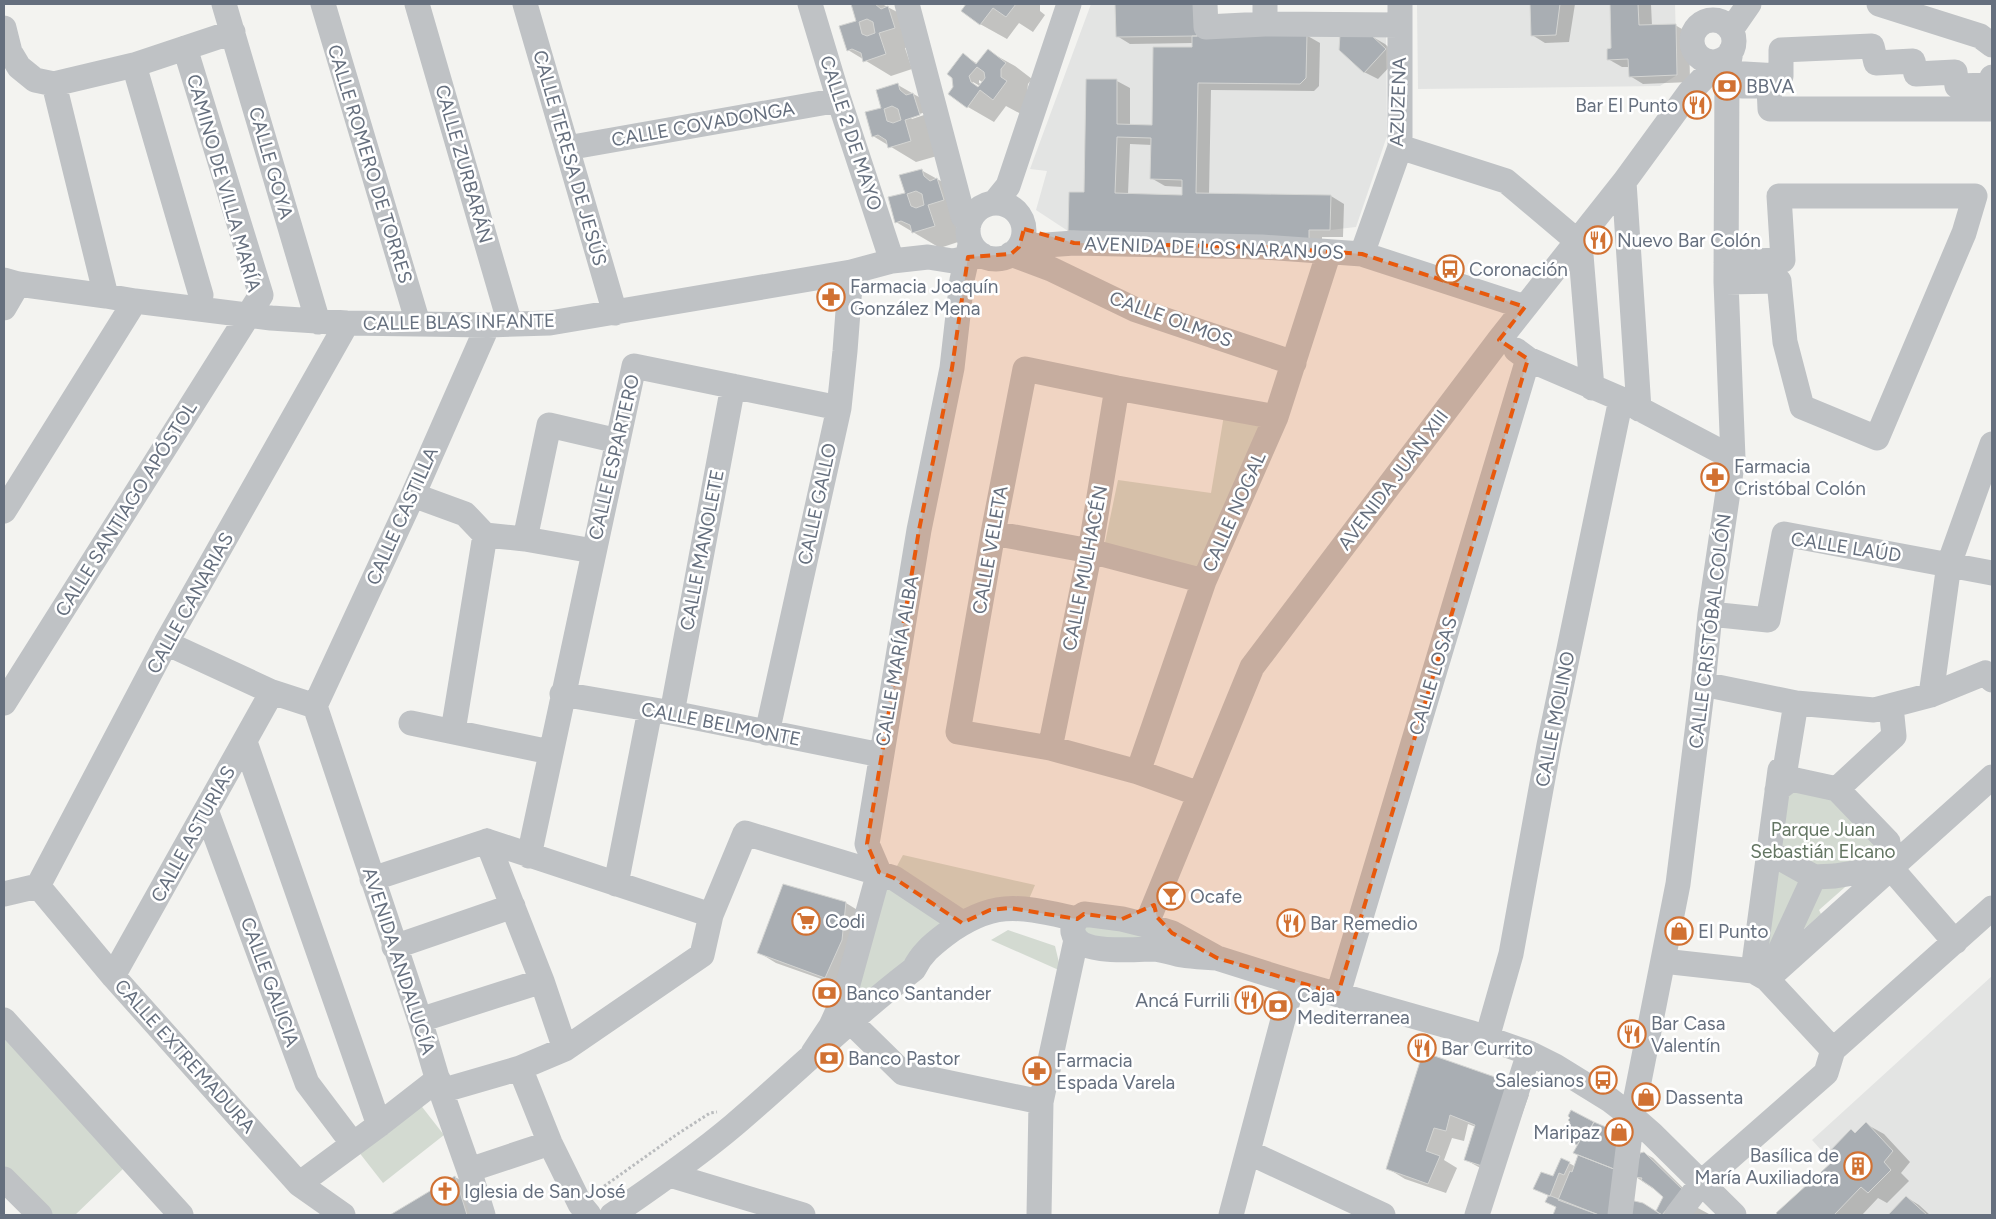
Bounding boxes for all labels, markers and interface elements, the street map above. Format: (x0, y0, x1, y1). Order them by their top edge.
street label: CALLE ROMERO DE TORRES (323, 42, 417, 286)
street label: CALLE TERESA DE JESÚS (528, 48, 612, 268)
street label: CALLE 2 DE MAYO (815, 53, 887, 213)
street label: AZUZENA (1385, 57, 1411, 147)
street label: CAMINO DE VILLA MARÍA (182, 71, 266, 295)
bank icon: BBVA (1712, 71, 1742, 101)
place label: BBVA (1746, 75, 1795, 98)
street label: CALLE ZURBARÁN (430, 82, 498, 246)
restaurant icon: Bar El Punto (1682, 90, 1712, 120)
place label: Bar El Punto (1575, 94, 1678, 117)
street label: CALLE COVADONGA (610, 97, 796, 151)
street label: CALLE GOYA (244, 104, 298, 222)
restaurant icon: Nuevo Bar Colón (1583, 225, 1613, 255)
place label: Nuevo Bar Colón (1617, 229, 1761, 252)
street label: AVENIDA DE LOS NARANJOS (1084, 232, 1344, 264)
bus stop icon: Coronación (1435, 254, 1465, 284)
place label: Coronación (1469, 258, 1568, 281)
place label: Farmacia Joaquín González Mena (850, 275, 998, 320)
pharmacy icon: Farmacia Joaquín González Mena (816, 282, 846, 312)
street label: CALLE OLMOS (1106, 286, 1236, 352)
street label: CALLE BLAS INFANTE (363, 309, 555, 335)
street label: CALLE ESPARTERO (584, 372, 644, 542)
street label: CALLE SANTIAGO APÓSTOL (50, 397, 202, 621)
street label: AVENIDA JUAN XIII (1333, 405, 1453, 555)
street label: CALLE GALLO (793, 441, 841, 567)
street label: CALLE CASTILLA (361, 443, 443, 589)
street label: CALLE NOGAL (1197, 448, 1271, 576)
place label: Farmacia Cristóbal Colón (1734, 455, 1866, 500)
pharmacy icon: Farmacia Cristóbal Colón (1700, 462, 1730, 492)
street label: CALLE MANOLETE (675, 468, 729, 632)
street label: CALLE MULHACÉN (1058, 483, 1112, 653)
street label: CALLE VELETA (967, 484, 1013, 616)
street label: CALLE CRISTÓBAL COLÓN (1684, 512, 1736, 750)
street label: CALLE LAÚD (1789, 527, 1903, 567)
street label: CALLE CANARIAS (142, 528, 238, 678)
street label: CALLE MARÍA ALBA (871, 574, 923, 748)
street label: CALLE LOSAS (1404, 614, 1462, 738)
street label: CALLE MOLINO (1531, 649, 1579, 789)
street label: CALLE BELMONTE (639, 697, 803, 751)
street label: CALLE ASTURIAS (146, 762, 240, 906)
park label: Parque Juan Sebastián Elcano (1750, 818, 1896, 863)
street label: AVENIDA ANDALUCÍA (358, 864, 440, 1058)
bar icon: Ocafe (1156, 881, 1186, 911)
place label: Ocafe (1190, 885, 1242, 908)
supermarket icon: Codi (791, 906, 821, 936)
restaurant icon: Bar Remedio (1276, 908, 1306, 938)
place label: Codi (825, 910, 865, 933)
place label: Bar Remedio (1310, 912, 1418, 935)
street label: CALLE GALICIA (236, 914, 304, 1050)
shop icon: El Punto (1664, 916, 1694, 946)
place label: El Punto (1698, 920, 1768, 943)
street label: CALLE EXTREMADURA (110, 974, 260, 1138)
bank icon: Banco Santander (812, 978, 842, 1008)
place label: Banco Santander (846, 982, 992, 1005)
place label: Caja Mediterranea (1297, 984, 1410, 1029)
restaurant icon: Ancá Furrili (1234, 985, 1264, 1015)
place label: Ancá Furrili (1135, 989, 1230, 1012)
bank icon: Caja Mediterranea (1263, 991, 1293, 1021)
place label: Bar Casa Valentín (1651, 1012, 1725, 1057)
restaurant icon: Bar Casa Valentín (1617, 1019, 1647, 1049)
restaurant icon: Bar Currito (1407, 1033, 1437, 1063)
place label: Bar Currito (1441, 1037, 1533, 1060)
bank icon: Banco Pastor (814, 1043, 844, 1073)
place label: Banco Pastor (848, 1047, 960, 1070)
place label: Farmacia Espada Varela (1056, 1049, 1175, 1094)
pharmacy icon: Farmacia Espada Varela (1022, 1056, 1052, 1086)
bus stop icon: Salesianos (1588, 1065, 1618, 1095)
place label: Salesianos (1495, 1069, 1584, 1092)
shop icon: Dassenta (1631, 1082, 1661, 1112)
place label: Dassenta (1665, 1086, 1743, 1109)
shop icon: Maripaz (1604, 1117, 1634, 1147)
place label: Maripaz (1533, 1121, 1600, 1144)
place label: Basílica de María Auxiliadora (1695, 1144, 1839, 1189)
building icon: Basílica de María Auxiliadora (1843, 1151, 1873, 1181)
church icon: Iglesia de San José (430, 1176, 460, 1206)
place label: Iglesia de San José (464, 1180, 625, 1203)

